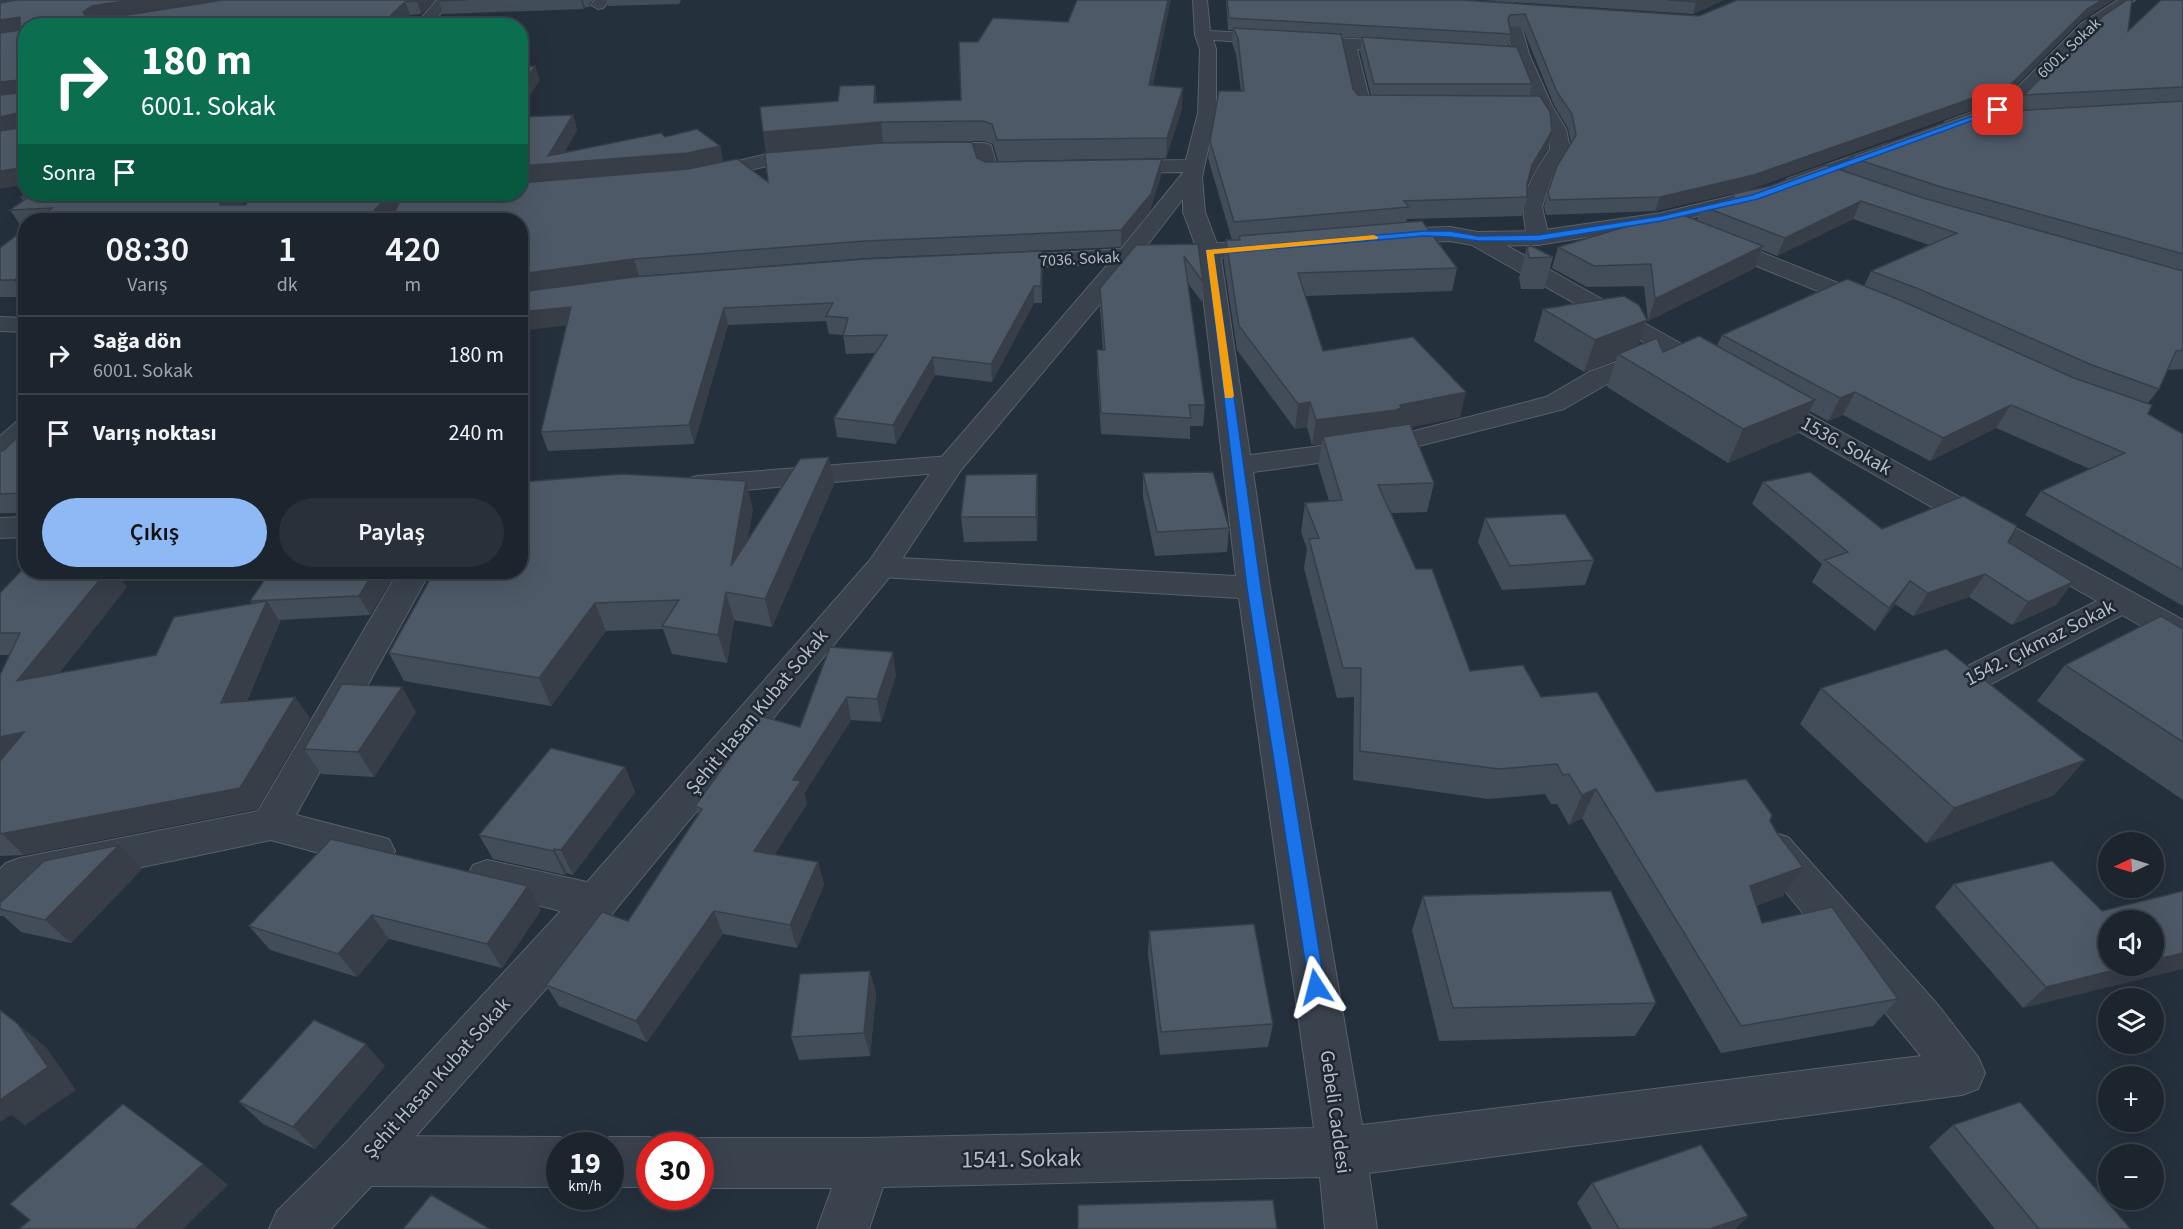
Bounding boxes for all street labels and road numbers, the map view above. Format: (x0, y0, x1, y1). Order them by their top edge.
street label: 6001. Sokak (2032, 13, 2106, 83)
street label: 7036. Sokak (1040, 246, 1121, 272)
street label: 1536. Sokak (1796, 410, 1897, 483)
street label: 1542. Çıkmaz Sokak (1960, 593, 2120, 693)
street label: Şehit Hasan Kubat Sokak (679, 623, 835, 801)
street label: Şehit Hasan Kubat Sokak (357, 991, 517, 1165)
street label: Gebeli Caddesi (1312, 1049, 1358, 1175)
street label: 1541. Sokak (961, 1140, 1081, 1178)

